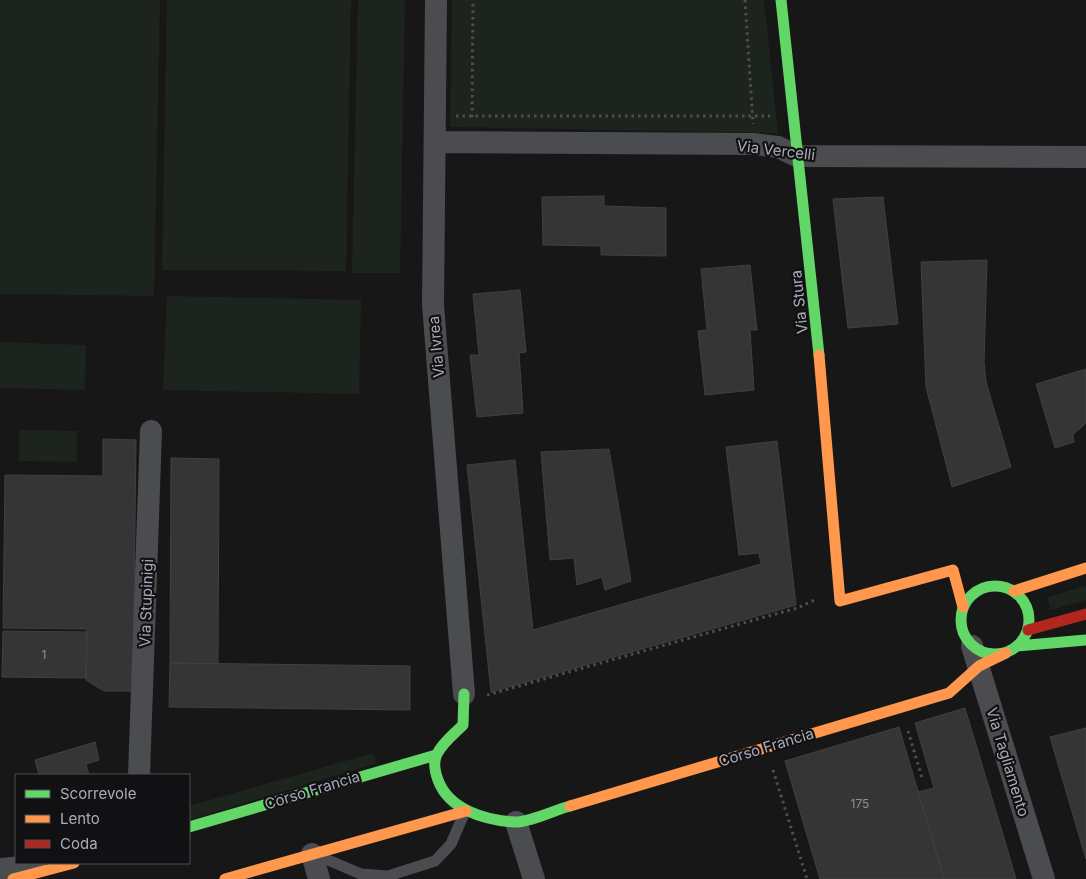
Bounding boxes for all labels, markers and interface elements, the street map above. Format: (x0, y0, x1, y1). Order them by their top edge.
street label: Via Vercelli (736, 136, 816, 164)
street label: Via Stura (786, 269, 812, 335)
street label: Via Ivrea (424, 315, 448, 379)
street label: Via Stupinigi (135, 559, 157, 647)
house number: 1 (42, 647, 46, 662)
street label: Via Tagliamento (982, 705, 1034, 819)
street label: Corso Francia (716, 723, 816, 771)
street label: Corso Francia (262, 766, 362, 814)
legend (15, 774, 190, 864)
text: Scorrevole (60, 784, 136, 803)
house number: 175 (851, 796, 869, 811)
text: Lento (60, 809, 100, 828)
text: Coda (60, 834, 98, 853)

